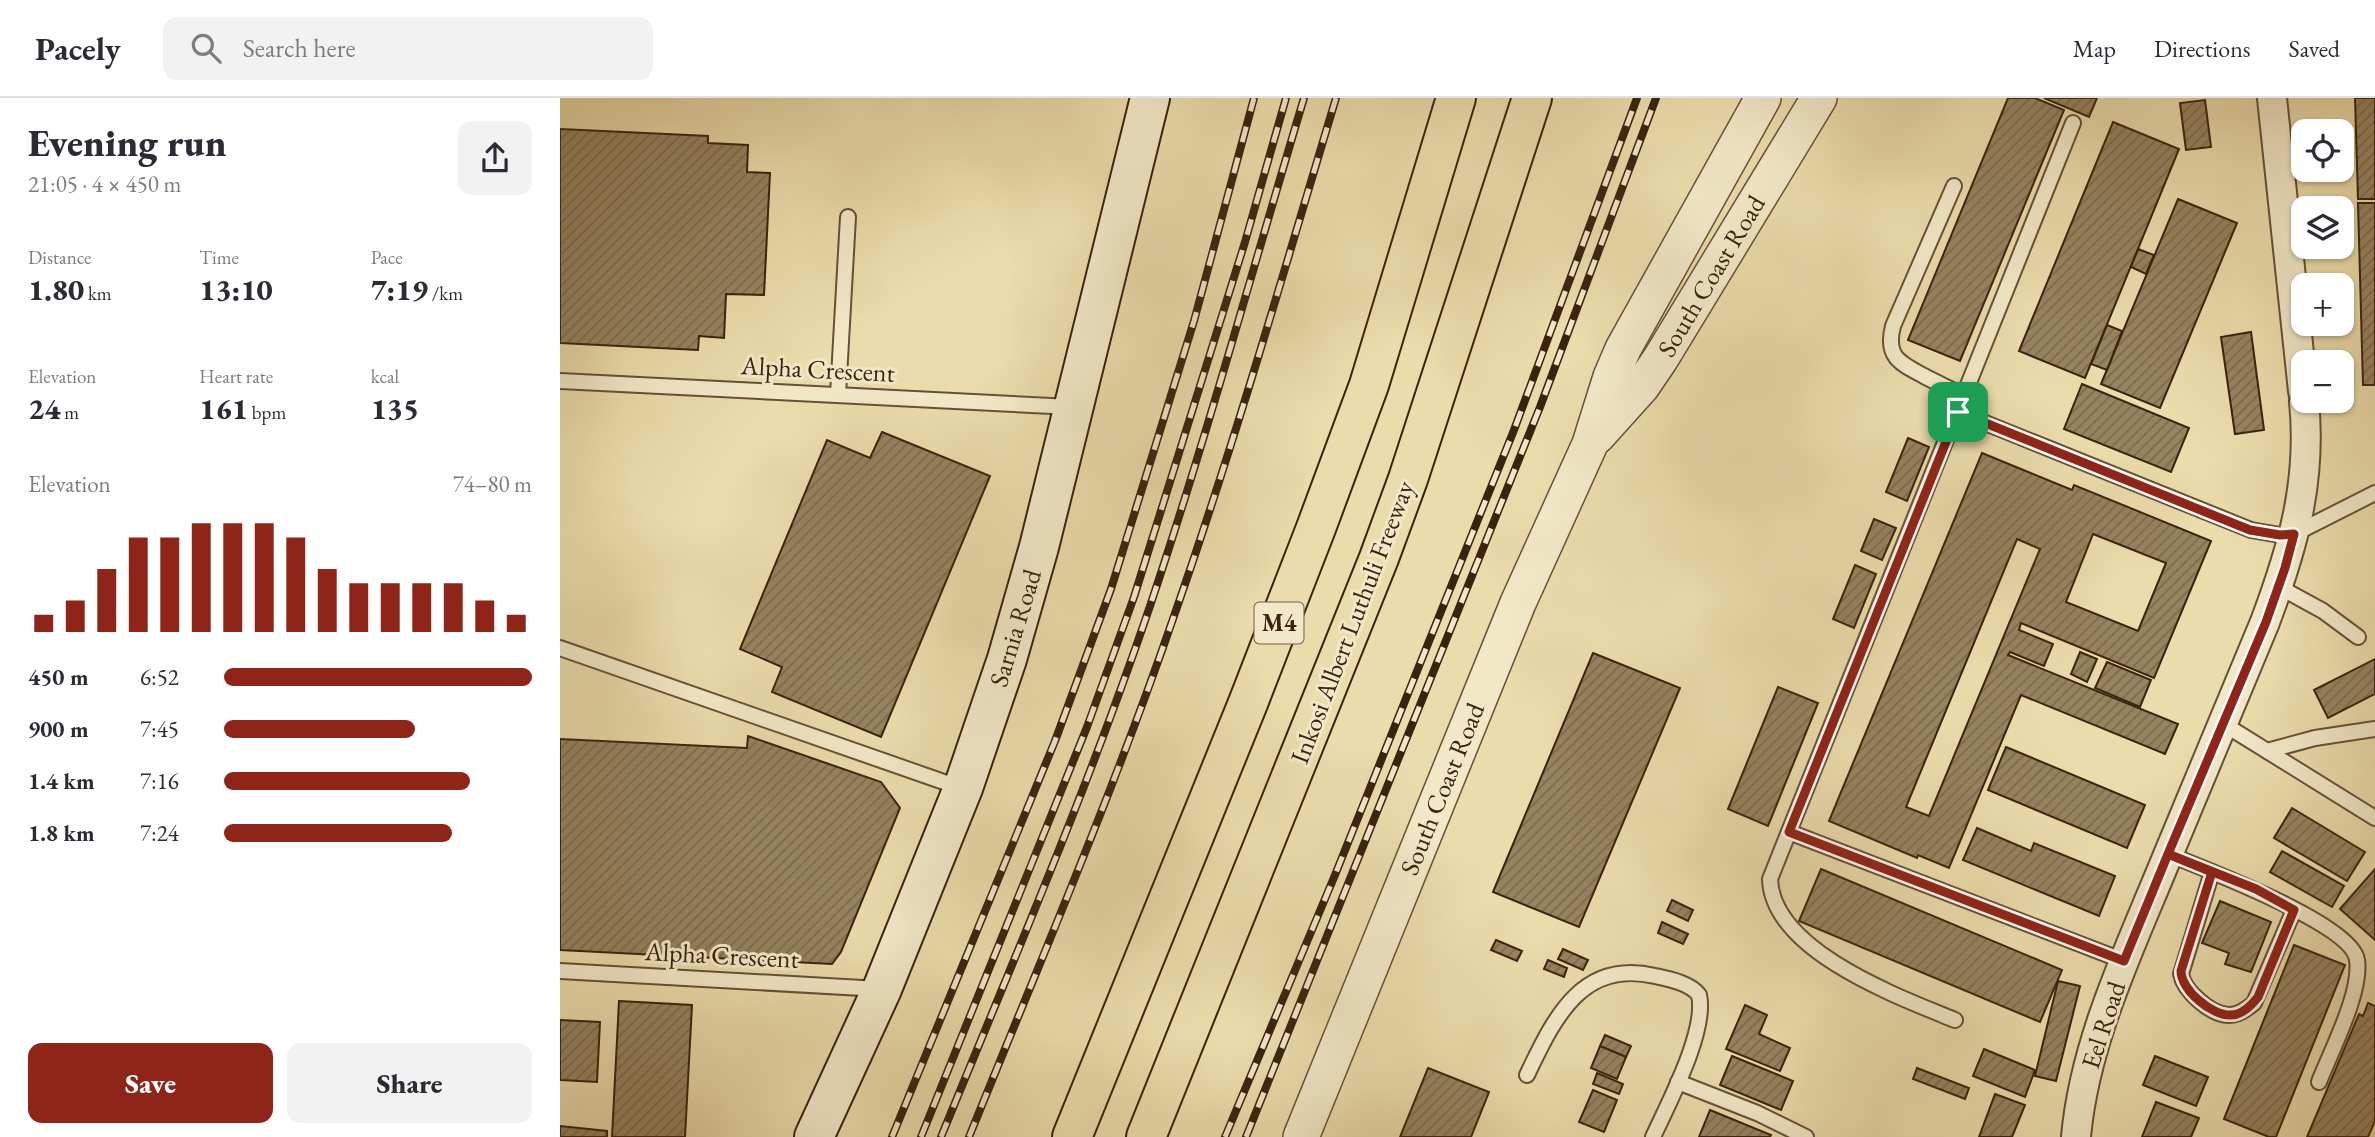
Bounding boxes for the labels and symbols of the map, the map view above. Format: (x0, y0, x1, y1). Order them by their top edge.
street label: South Coast Road (1649, 188, 1773, 363)
street label: Alpha Crescent (739, 348, 896, 390)
pin (1928, 382, 1988, 442)
street label: Inkosi Albert Luthuli Freeway (1282, 475, 1422, 768)
street label: Sarnia Road (981, 564, 1049, 691)
road number: M4 (1254, 602, 1304, 644)
street label: South Coast Road (1392, 697, 1492, 880)
street label: Alpha Crescent (643, 934, 800, 976)
street label: Eel Road (2073, 976, 2133, 1073)

